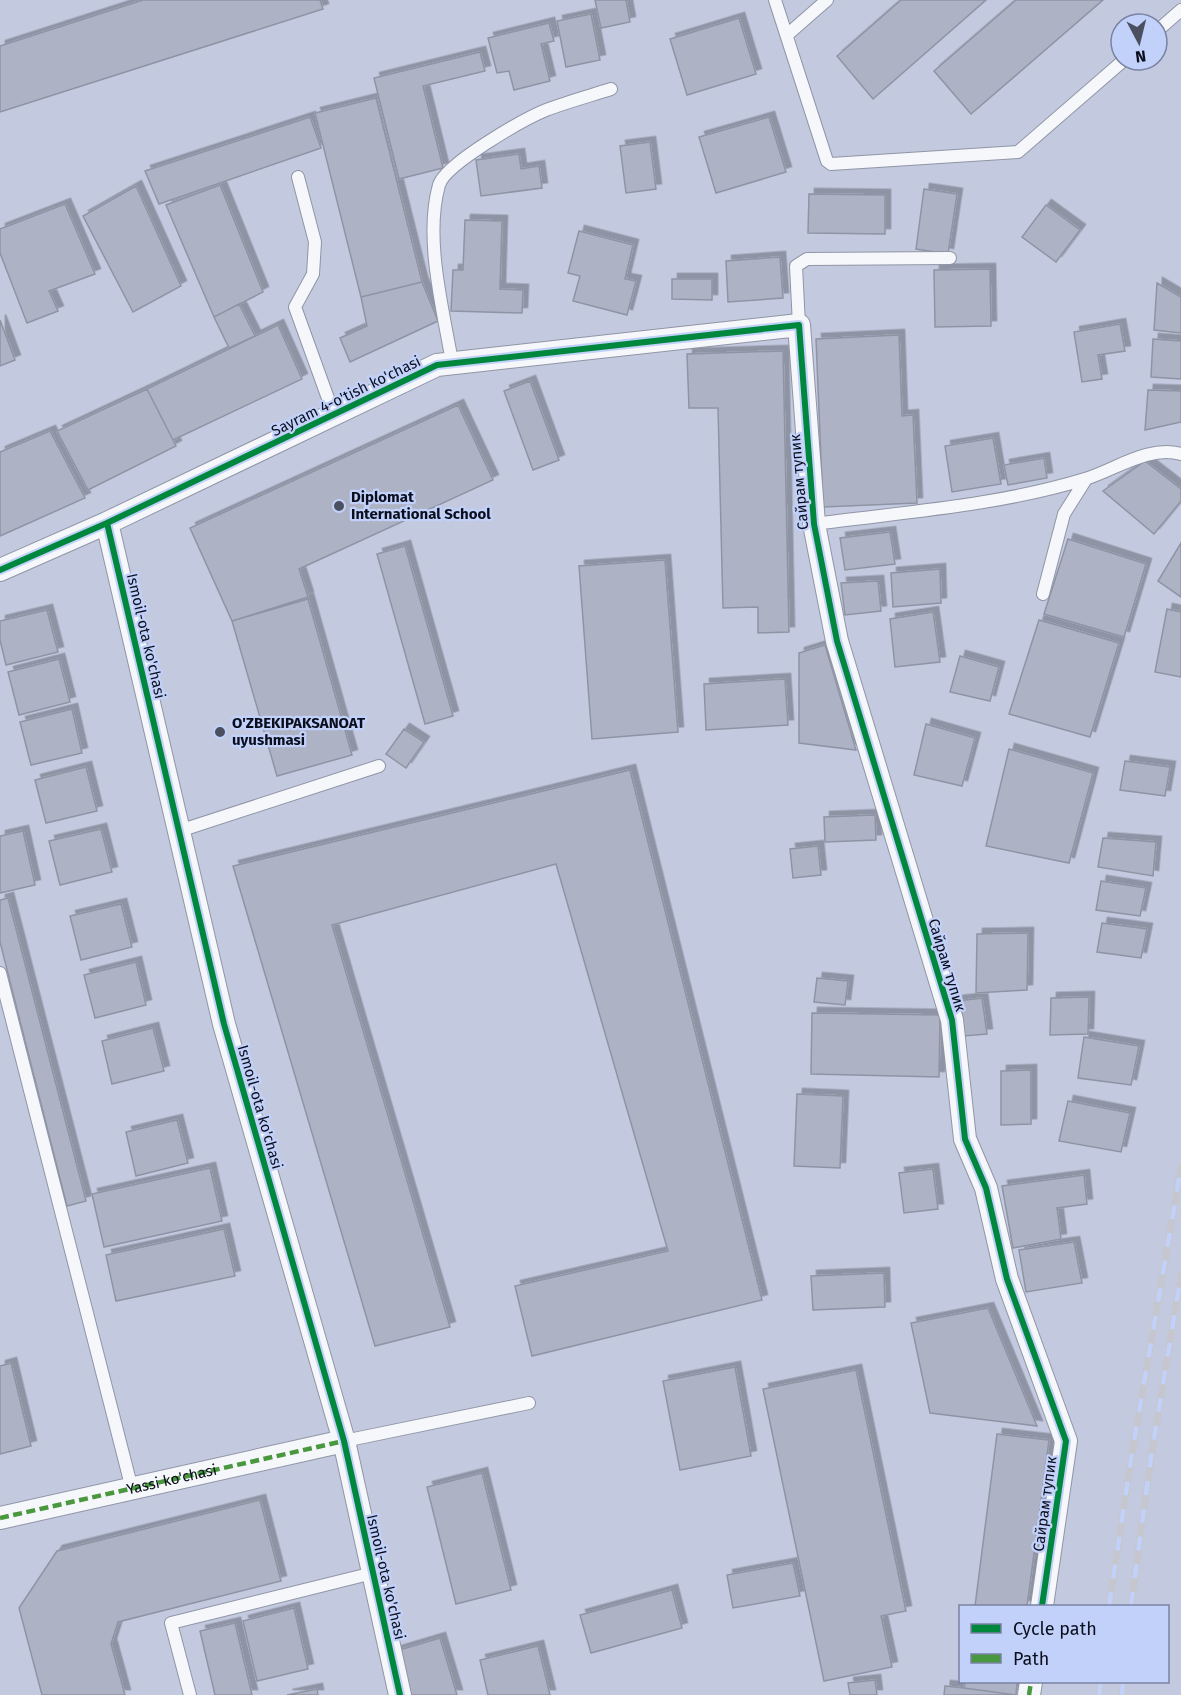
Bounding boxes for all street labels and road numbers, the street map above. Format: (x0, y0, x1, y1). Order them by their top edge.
street label: Sayram 4-o'tish ko'chasi (268, 352, 424, 440)
street label: Сайрам тупик (786, 433, 812, 531)
street label: Ismoil-ota ko'chasi (123, 571, 169, 701)
street label: Сайрам тупик (924, 916, 970, 1014)
street label: Ismoil-ota ko'chasi (234, 1043, 286, 1171)
street label: Сайрам тупик (1029, 1455, 1061, 1553)
street label: Yassi ko'chasi (125, 1461, 218, 1498)
street label: Ismoil-ota ko'chasi (363, 1512, 409, 1642)

